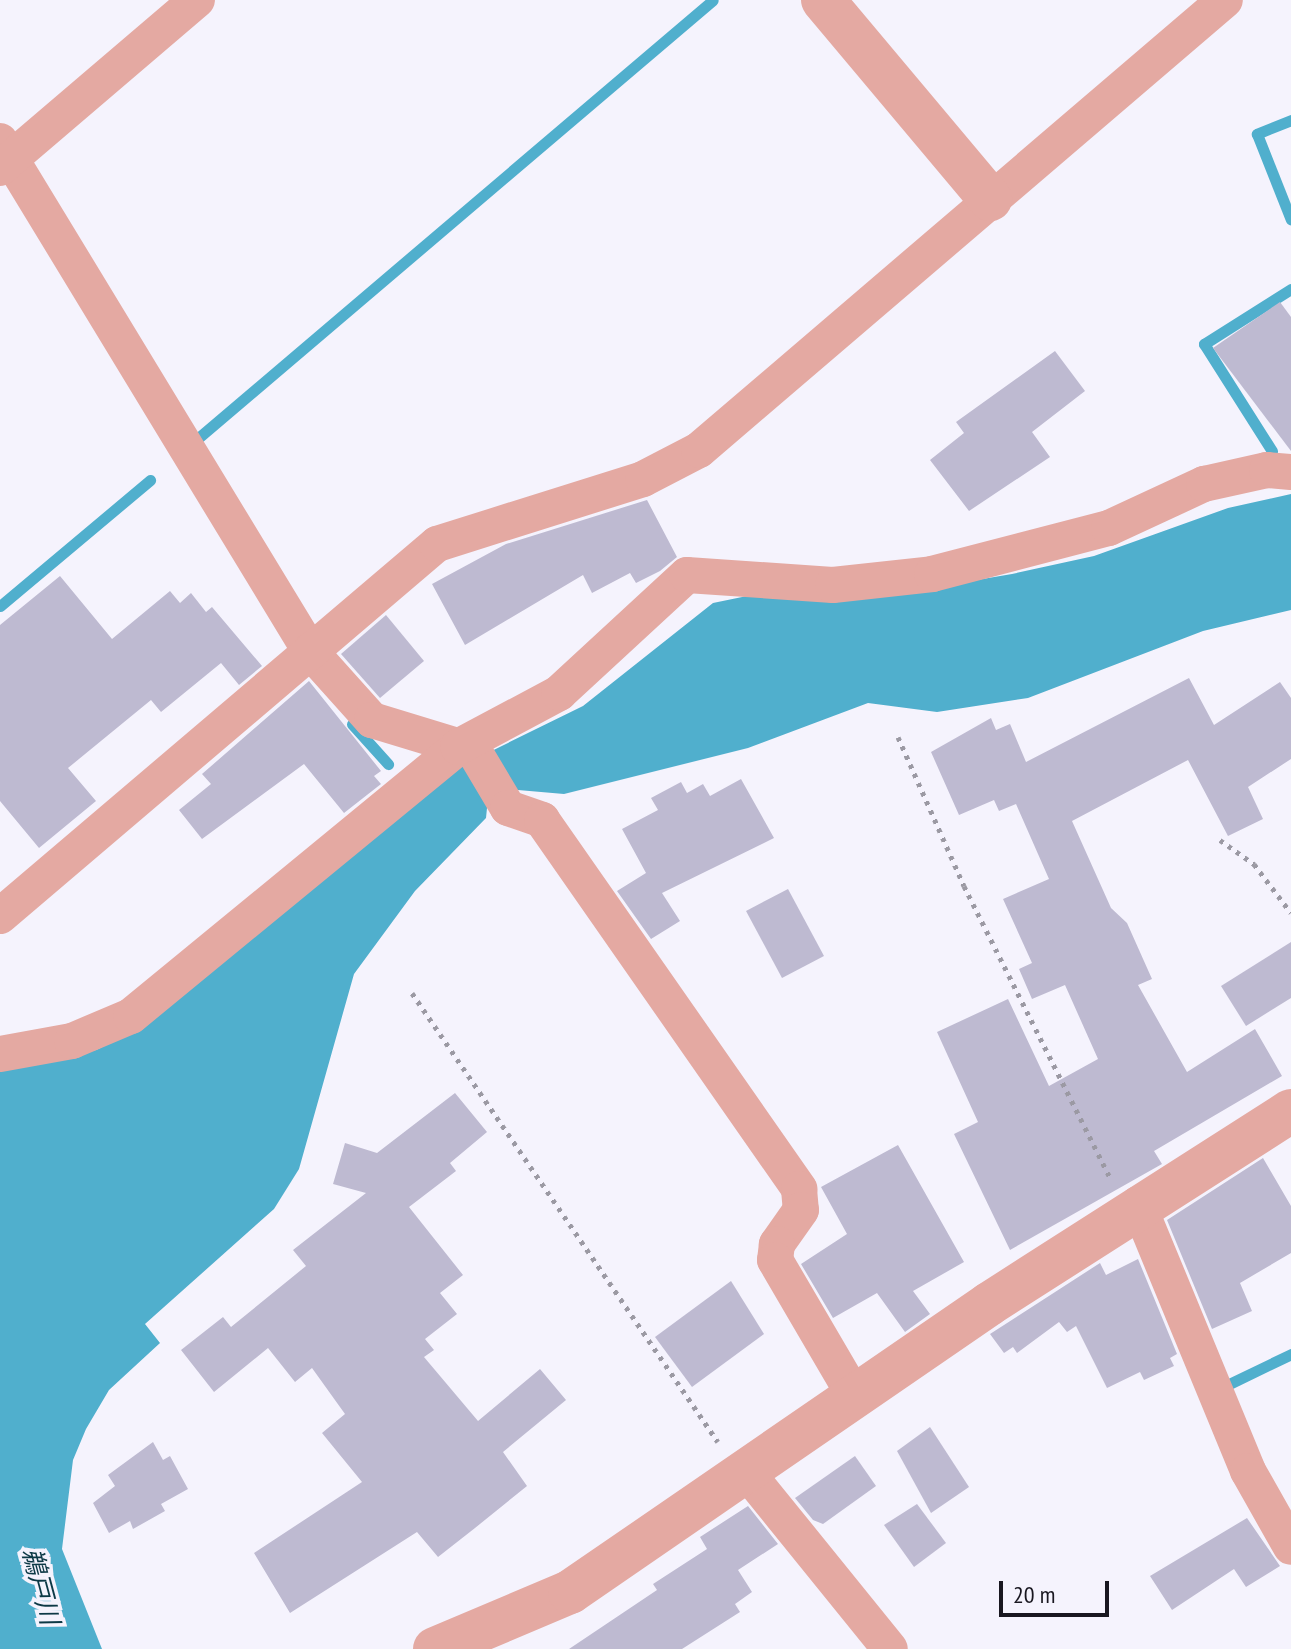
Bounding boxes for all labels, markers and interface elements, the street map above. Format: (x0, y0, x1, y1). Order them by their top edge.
water label: 鵜戸川 (16, 1544, 66, 1628)
scale bar (1003, 1565, 1113, 1615)
text: 20 m (1013, 1579, 1055, 1610)

